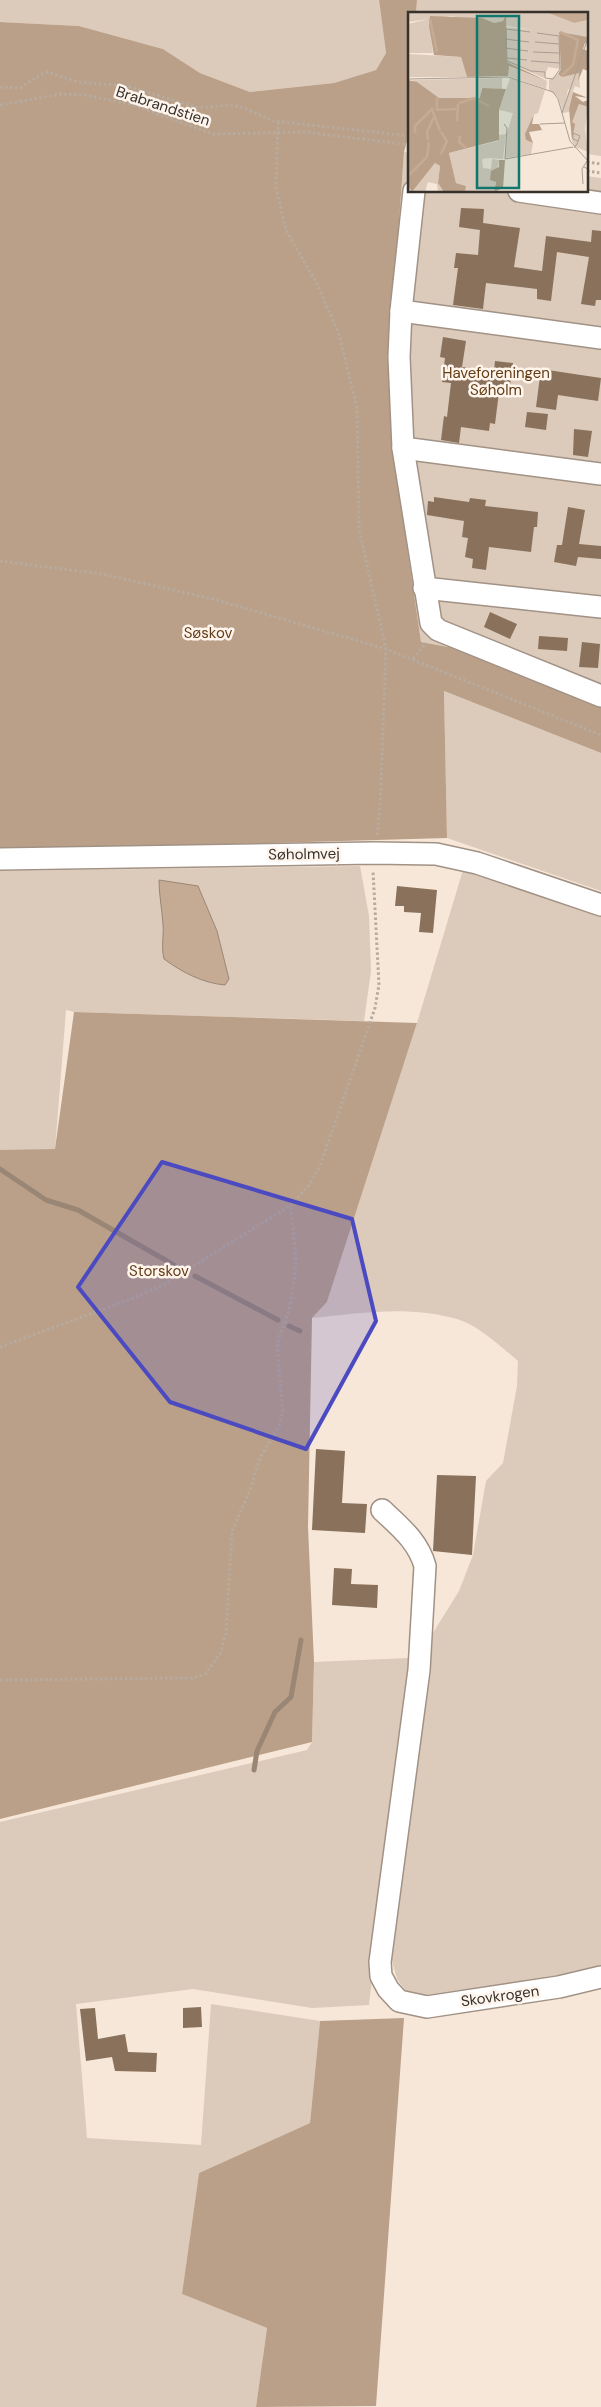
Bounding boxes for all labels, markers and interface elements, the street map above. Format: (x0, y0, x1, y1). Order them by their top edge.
inset map (408, 12, 588, 192)
street label: Brabrandstien (113, 81, 213, 131)
park label: Haveforeningen Søholm (442, 363, 550, 400)
park label: Søskov (184, 623, 232, 643)
street label: Søholmvej (268, 843, 340, 865)
park label: Storskov (129, 1261, 189, 1281)
street label: Skovkrogen (460, 1981, 540, 2011)

